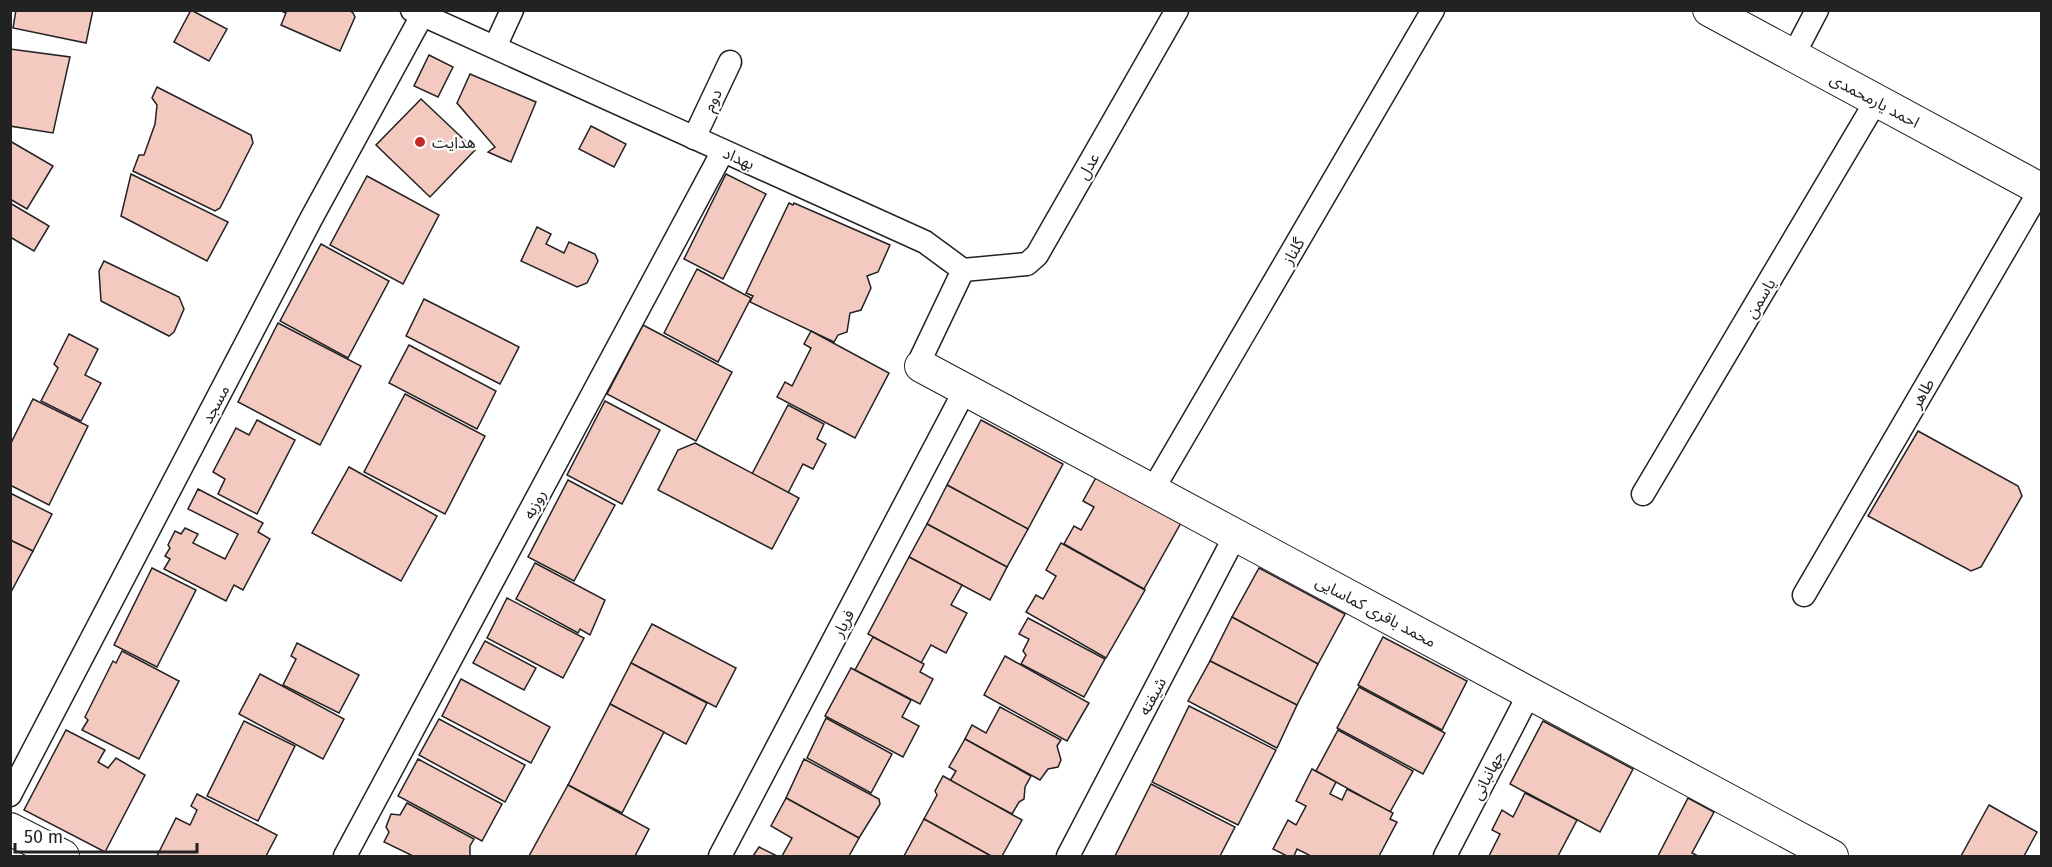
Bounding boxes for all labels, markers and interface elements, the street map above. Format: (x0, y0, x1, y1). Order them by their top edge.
street label: احمد یارمحمدی (1827, 69, 1923, 132)
street label: دوم (699, 86, 729, 116)
place label: هدایت (432, 133, 476, 152)
marker: هدایت (413, 135, 427, 149)
street label: بهداد (720, 143, 757, 174)
street label: عدل (1073, 150, 1104, 183)
street label: گلناز (1278, 234, 1309, 269)
street label: یاسمن (1741, 275, 1780, 322)
street label: طاهر (1906, 375, 1938, 412)
street label: مسجد (197, 382, 233, 427)
street label: روزبه (519, 486, 550, 522)
street label: محمد باقری کماسایی (1312, 572, 1439, 651)
street label: فریار (828, 606, 858, 641)
street label: شیفته (1135, 674, 1170, 718)
street label: جهانبانی (1467, 747, 1508, 803)
scale bar (15, 816, 196, 854)
text: 50 m (24, 826, 63, 848)

